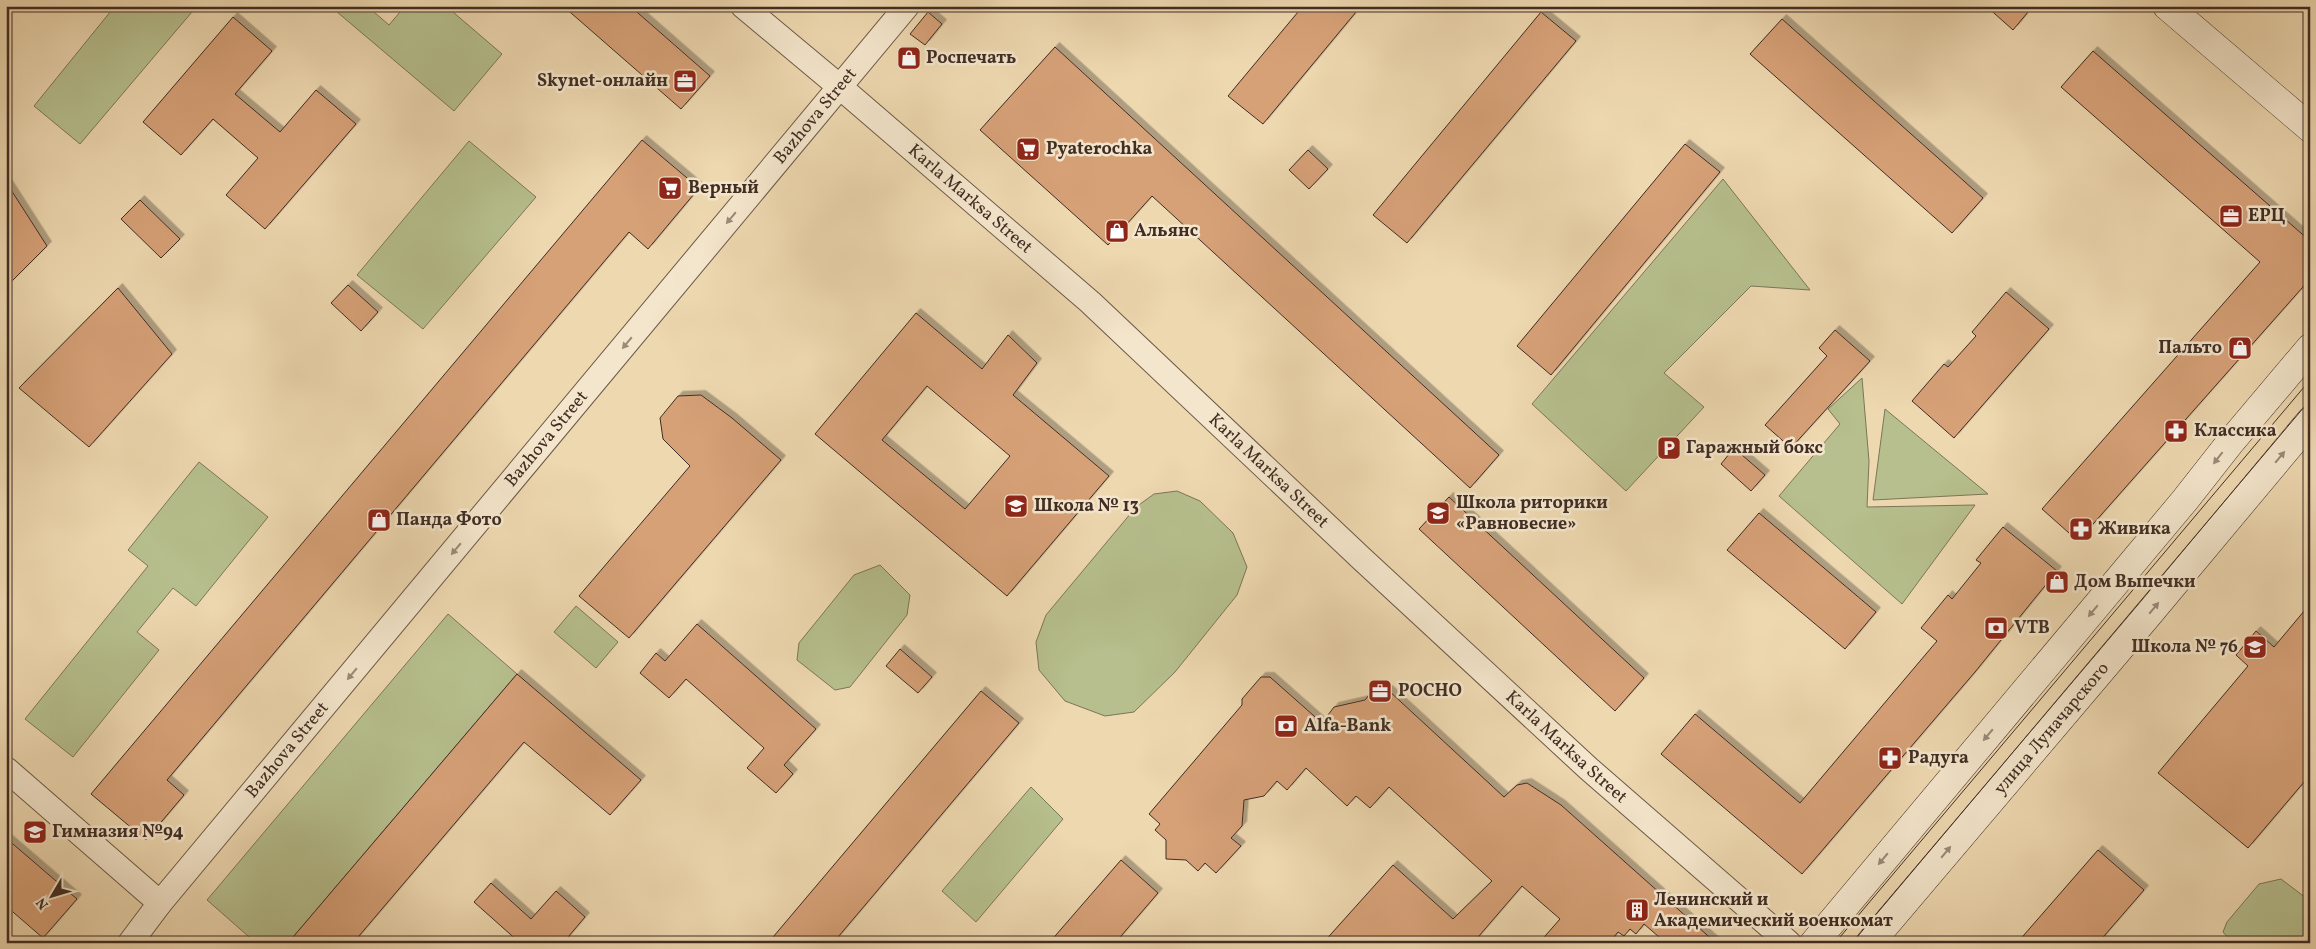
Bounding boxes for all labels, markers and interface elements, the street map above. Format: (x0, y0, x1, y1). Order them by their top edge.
shop icon: Роспечать (896, 45, 922, 71)
place label: Роспечать (926, 46, 1016, 71)
street label: Bazhova Street (768, 63, 863, 170)
office icon: Skynet-онлайн (672, 68, 698, 94)
place label: Skynet-онлайн (537, 69, 668, 94)
supermarket icon: Pyaterochka (1015, 136, 1041, 162)
place label: Pyaterochka (1046, 137, 1153, 162)
street label: Karla Marksa Street (902, 138, 1038, 260)
supermarket icon: Верный (657, 175, 683, 201)
place label: Верный (688, 176, 759, 201)
office icon: ЕРЦ (2218, 203, 2244, 229)
place label: ЕРЦ (2248, 204, 2286, 229)
one-way arrow (726, 212, 737, 225)
shop icon: Альянс (1104, 218, 1130, 244)
place label: Альянс (1134, 219, 1198, 244)
shop icon: Пальто (2227, 335, 2253, 361)
place label: Пальто (2158, 336, 2222, 361)
one-way arrow (622, 337, 633, 350)
street label: Bazhova Street (499, 385, 594, 492)
street label: Karla Marksa Street (1203, 408, 1334, 534)
pharmacy icon: Классика (2163, 418, 2189, 444)
place label: Классика (2194, 419, 2277, 444)
parking icon: Гаражный бокс (1656, 435, 1682, 461)
place label: Гаражный бокс (1686, 436, 1823, 461)
one-way arrow (2213, 451, 2223, 465)
one-way arrow (2274, 451, 2286, 463)
place label: Школа риторики «Равновесие» (1456, 491, 1608, 537)
school or university icon: Школа № 13 (1003, 493, 1029, 519)
place label: Школа № 13 (1034, 494, 1139, 519)
school or university icon: Школа риторики «Равновесие» (1425, 500, 1451, 526)
shop icon: Панда Фото (366, 507, 392, 533)
place label: Панда Фото (396, 508, 502, 533)
pharmacy icon: Живика (2068, 516, 2094, 542)
place label: Живика (2098, 517, 2171, 542)
one-way arrow (451, 542, 462, 555)
shop icon: Дом Выпечки (2044, 569, 2070, 595)
place label: Дом Выпечки (2074, 570, 2195, 595)
one-way arrow (2148, 602, 2159, 615)
one-way arrow (2087, 604, 2099, 616)
bank icon: VTB (1983, 615, 2009, 641)
place label: VTB (2014, 616, 2050, 641)
school or university icon: Школа № 76 (2242, 634, 2268, 660)
place label: Школа № 76 (2131, 635, 2238, 660)
street label: улица Луначарского (1988, 657, 2115, 800)
one-way arrow (346, 667, 358, 679)
office icon: РОСНО (1367, 678, 1393, 704)
place label: РОСНО (1398, 679, 1462, 704)
street label: Karla Marksa Street (1500, 685, 1633, 809)
street label: Bazhova Street (240, 696, 335, 804)
bank icon: Alfa-Bank (1273, 713, 1299, 739)
place label: Alfa-Bank (1304, 714, 1391, 739)
one-way arrow (1983, 729, 1994, 741)
pharmacy icon: Радуга (1877, 745, 1903, 771)
place label: Радуга (1908, 746, 1969, 771)
school or university icon: Гимназия №94 (22, 819, 48, 845)
place label: Гимназия №94 (52, 820, 184, 845)
one-way arrow (1941, 846, 1952, 859)
one-way arrow (1878, 853, 1889, 866)
north arrow (28, 872, 78, 922)
place label: Ленинский и Академический военкомат (1654, 888, 1893, 934)
text: N (32, 893, 54, 913)
building icon: Ленинский и Академический военкомат (1624, 897, 1650, 923)

